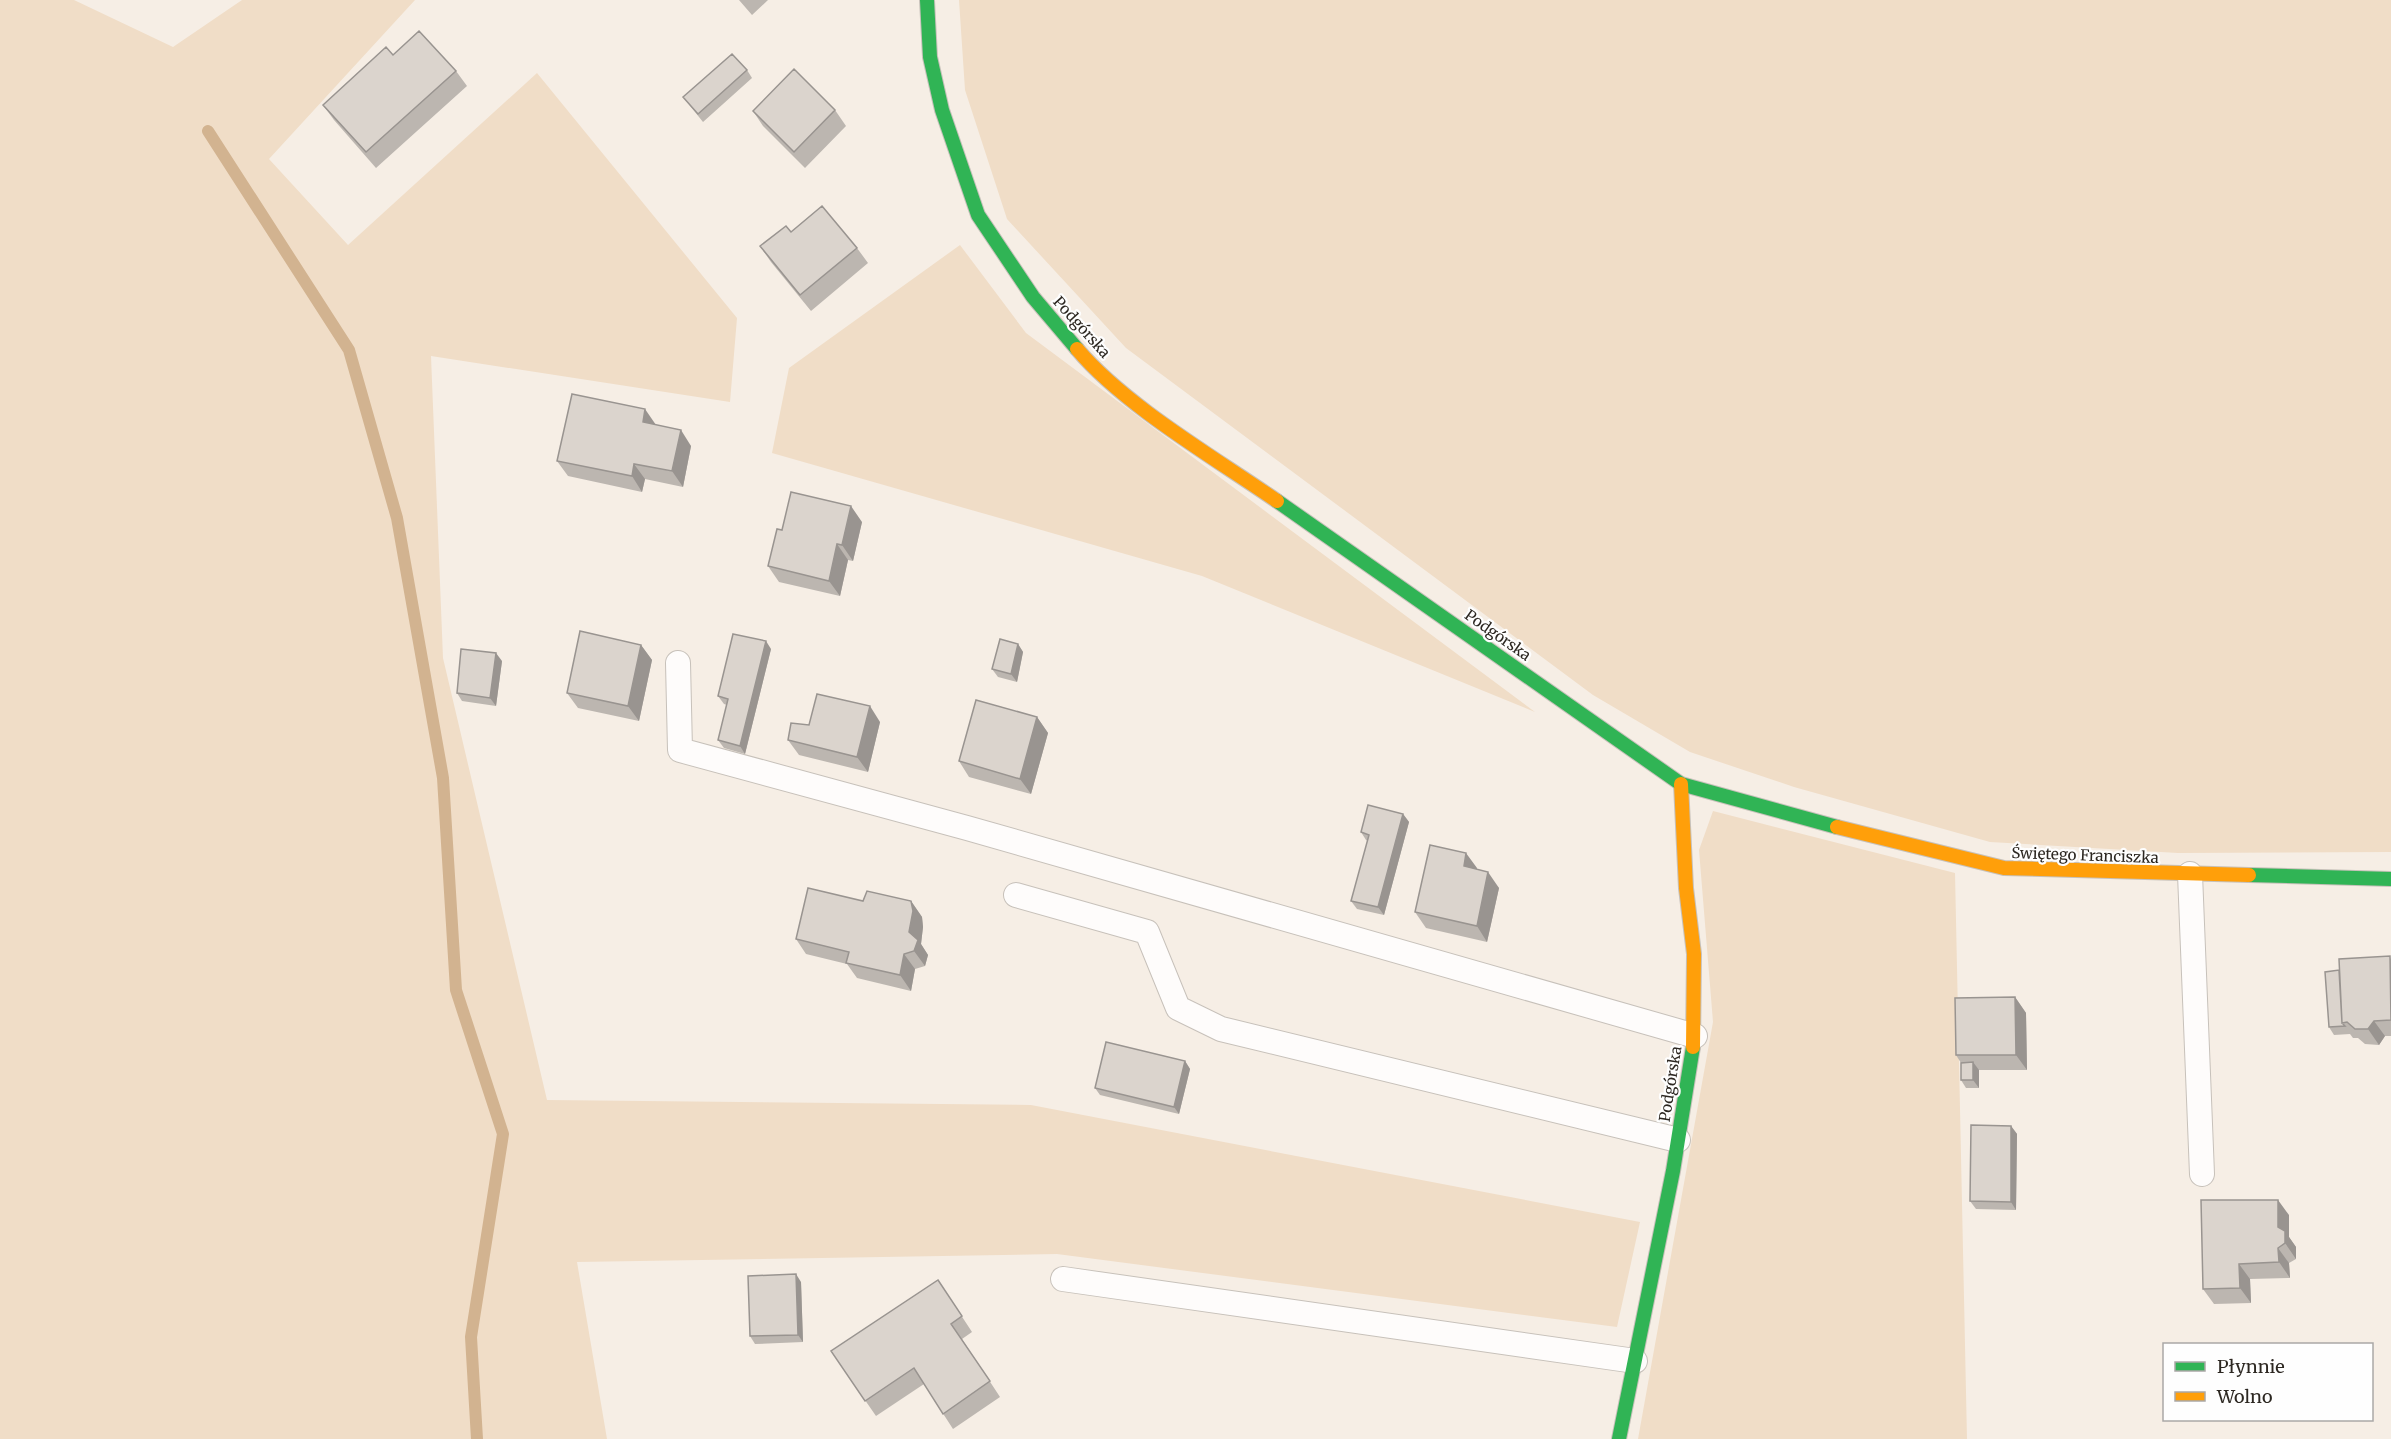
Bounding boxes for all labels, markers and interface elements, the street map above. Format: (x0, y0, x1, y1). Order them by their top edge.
street label: Podgórska (1049, 292, 1115, 362)
street label: Podgórska (1461, 605, 1535, 665)
street label: Świętego Franciszka (2011, 842, 2159, 867)
street label: Podgórska (1655, 1045, 1685, 1123)
legend (2163, 1343, 2373, 1421)
text: Płynnie (2217, 1355, 2285, 1378)
text: Wolno (2216, 1385, 2273, 1408)

